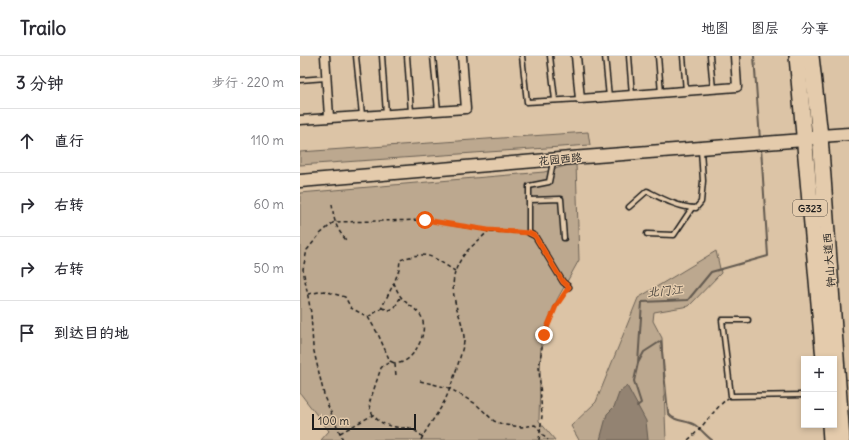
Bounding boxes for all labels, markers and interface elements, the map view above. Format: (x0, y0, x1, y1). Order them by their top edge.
text: Trailo (20, 16, 66, 40)
text: 地图 (701, 19, 729, 37)
text: 图层 (751, 19, 779, 37)
text: 分享 (801, 19, 829, 37)
text: 3 分钟 (16, 72, 64, 94)
text: 步行 · 220 m (212, 74, 284, 91)
icon: ahead (16, 130, 38, 152)
text: 直行 (54, 131, 84, 150)
text: 110 m (251, 132, 284, 149)
street label: 花园西路 (537, 150, 583, 168)
icon: right (16, 194, 38, 216)
text: 右转 (54, 195, 84, 214)
text: 60 m (253, 196, 284, 213)
road number: G323 (793, 200, 827, 216)
route start (416, 211, 434, 229)
street label: 钟山大道西 (820, 232, 838, 288)
icon: right (16, 258, 38, 280)
text: 右转 (54, 259, 84, 278)
text: 50 m (253, 260, 284, 277)
water label: 北门江 (646, 281, 685, 300)
icon: arrive (16, 322, 38, 344)
text: 到达目的地 (54, 323, 129, 342)
route end (535, 326, 553, 344)
map controls (801, 356, 837, 428)
button: + (801, 356, 837, 392)
button: − (801, 392, 837, 428)
scale bar (312, 412, 416, 431)
text: 100 m (318, 414, 349, 428)

